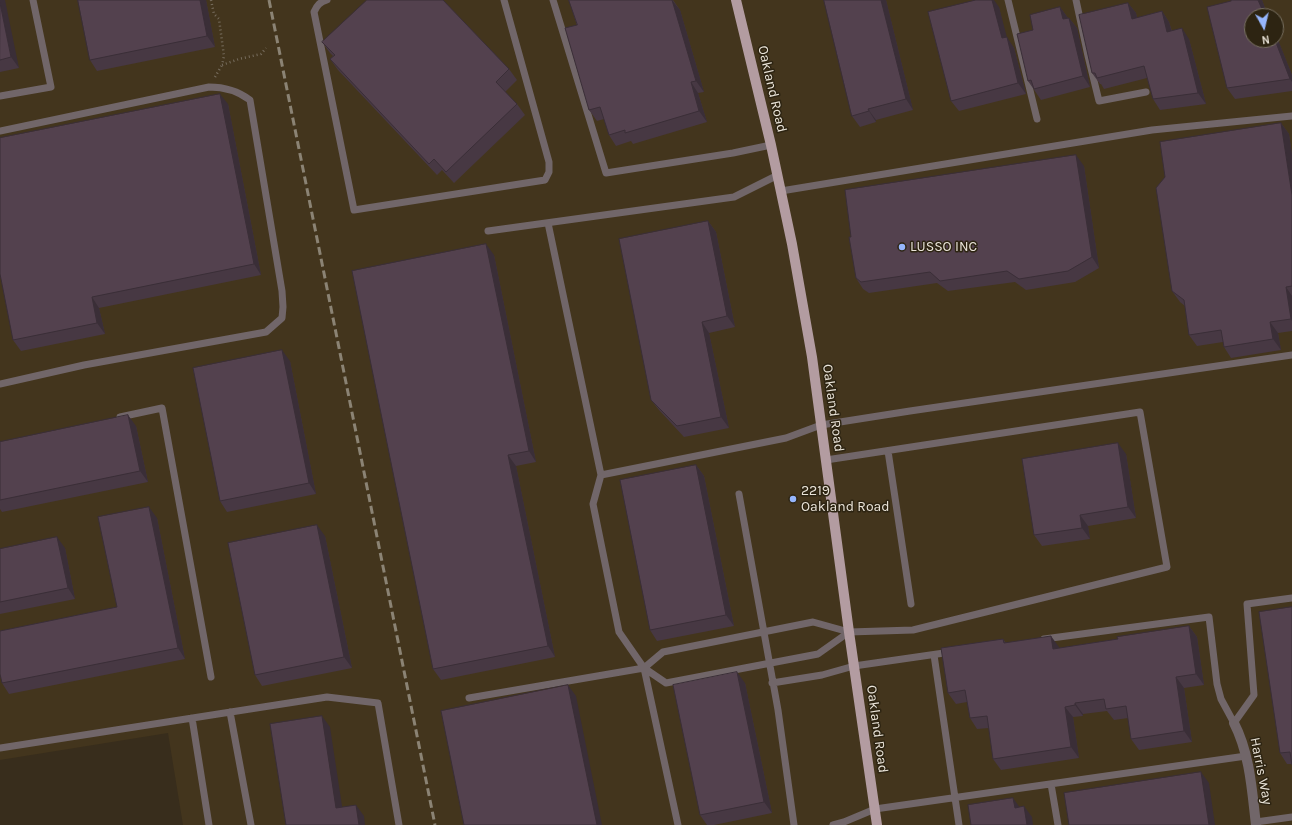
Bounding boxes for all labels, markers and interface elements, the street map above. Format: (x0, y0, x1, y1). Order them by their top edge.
north arrow (1244, 8, 1284, 48)
text: N (1261, 32, 1270, 46)
street label: Oakland Road (754, 44, 790, 134)
place label: LUSSO INC (910, 239, 977, 255)
marker: LUSSO INC (897, 242, 907, 252)
street label: Oakland Road (819, 363, 847, 453)
place label: 2219 Oakland Road (801, 483, 890, 516)
marker: 2219 Oakland Road (788, 494, 798, 504)
street label: Oakland Road (863, 684, 891, 774)
street label: Harris Way (1246, 736, 1276, 806)

